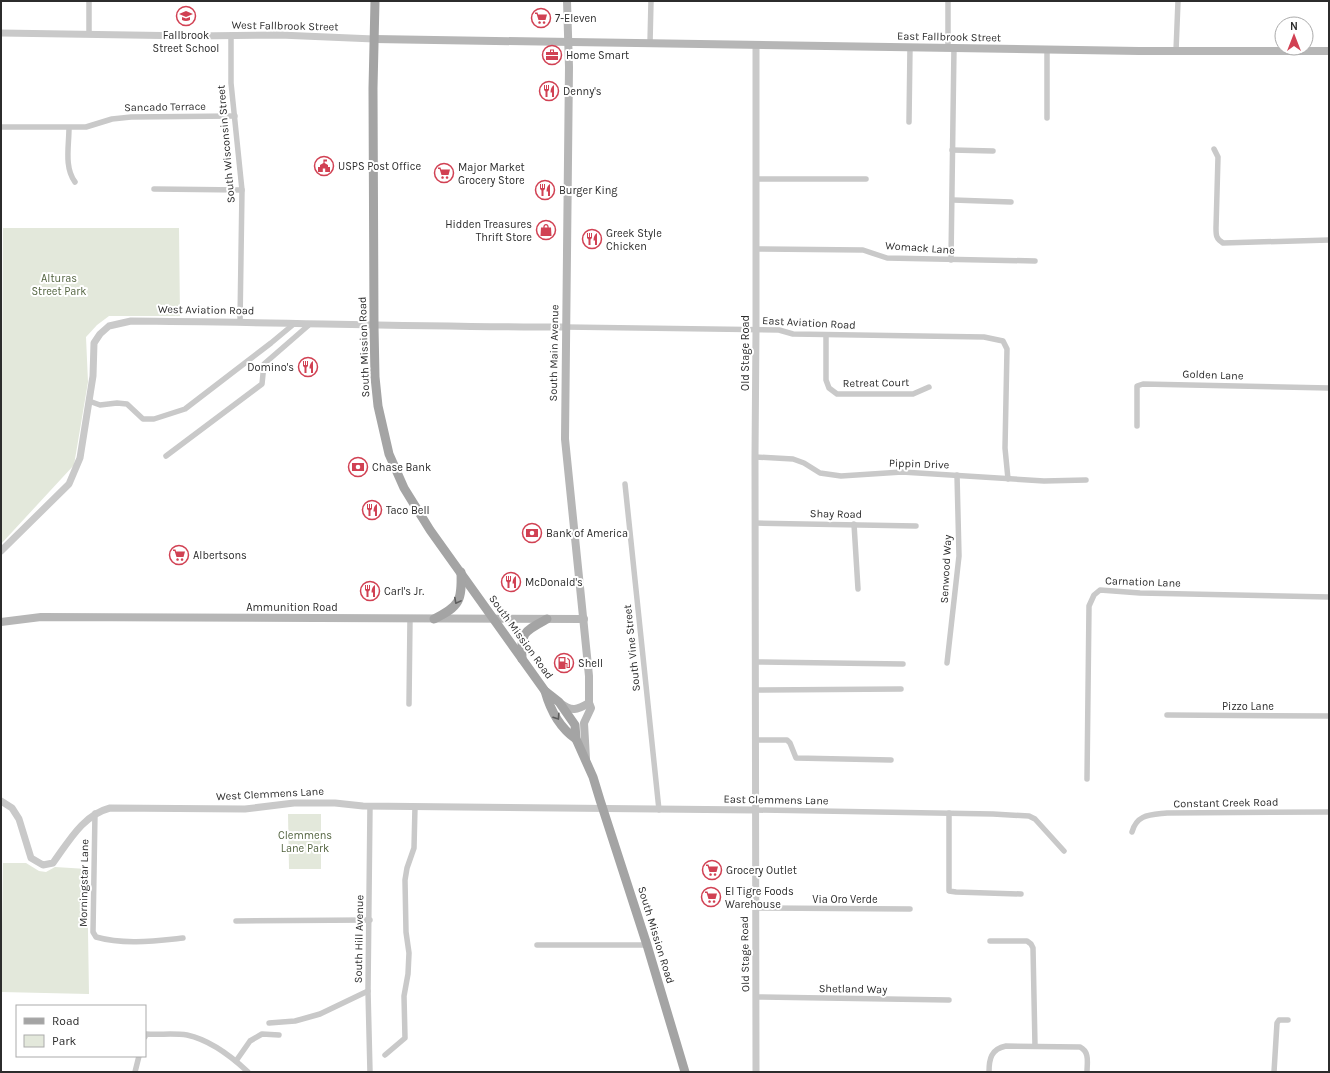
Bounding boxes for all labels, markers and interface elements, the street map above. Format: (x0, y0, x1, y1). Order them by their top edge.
school or university icon: Fallbrook Street School (175, 5, 197, 27)
supermarket icon: 7-Eleven (530, 7, 552, 29)
place label: 7-Eleven (555, 12, 597, 25)
north arrow (1274, 16, 1314, 56)
street label: West Fallbrook Street (231, 19, 339, 33)
text: N (1290, 20, 1298, 33)
place label: Fallbrook Street School (153, 29, 219, 55)
street label: East Fallbrook Street (897, 30, 1001, 44)
office icon: Home Smart (541, 44, 563, 66)
place label: Home Smart (566, 49, 629, 62)
restaurant icon: Denny's (538, 80, 560, 102)
street label: South Wisconsin Street (214, 84, 238, 204)
place label: Denny's (563, 85, 602, 98)
street label: Sancado Terrace (124, 100, 206, 114)
public building icon: USPS Post Office (313, 155, 335, 177)
place label: USPS Post Office (338, 160, 421, 173)
place label: Major Market Grocery Store (458, 161, 525, 187)
supermarket icon: Major Market Grocery Store (433, 162, 455, 184)
restaurant icon: Burger King (534, 179, 556, 201)
place label: Burger King (559, 184, 618, 197)
place label: Hidden Treasures Thrift Store (445, 218, 532, 244)
shop icon: Hidden Treasures Thrift Store (535, 219, 557, 241)
place label: Greek Style Chicken (606, 227, 662, 253)
restaurant icon: Greek Style Chicken (581, 228, 603, 250)
street label: Womack Lane (885, 239, 956, 257)
park label: Alturas Street Park (31, 272, 87, 298)
street label: South Mission Road (356, 296, 372, 398)
street label: West Aviation Road (158, 303, 254, 317)
street label: South Main Avenue (547, 304, 561, 402)
street label: East Aviation Road (762, 314, 856, 332)
street label: Old Stage Road (739, 315, 752, 391)
restaurant icon: Domino's (297, 356, 319, 378)
place label: Domino's (247, 361, 294, 374)
street label: Golden Lane (1182, 367, 1244, 383)
street label: Retreat Court (843, 376, 909, 390)
bank icon: Chase Bank (347, 456, 369, 478)
street label: Pippin Drive (889, 456, 950, 472)
place label: Chase Bank (372, 461, 431, 474)
restaurant icon: Taco Bell (361, 499, 383, 521)
place label: Taco Bell (386, 504, 430, 517)
street label: Shay Road (810, 507, 862, 521)
bank icon: Bank of America (521, 522, 543, 544)
place label: Bank of America (546, 527, 628, 540)
street label: Senwood Way (938, 534, 954, 604)
supermarket icon: Albertsons (168, 544, 190, 566)
place label: Albertsons (193, 549, 247, 562)
restaurant icon: McDonald's (500, 571, 522, 593)
street label: Carnation Lane (1105, 574, 1181, 590)
place label: McDonald's (525, 576, 583, 589)
restaurant icon: Carl's Jr. (359, 580, 381, 602)
place label: Carl's Jr. (384, 585, 424, 598)
street label: South Mission Road (486, 592, 556, 682)
one-way arrow (454, 597, 462, 604)
street label: Ammunition Road (246, 601, 338, 614)
street label: South Vine Street (621, 604, 643, 692)
fuel station icon: Shell (553, 652, 575, 674)
place label: Shell (578, 657, 603, 670)
street label: Pizzo Lane (1222, 700, 1274, 713)
one-way arrow (552, 713, 560, 720)
street label: West Clemmens Lane (216, 785, 325, 803)
street label: East Clemmens Lane (723, 793, 829, 807)
street label: Constant Creek Road (1173, 796, 1279, 810)
park label: Clemmens Lane Park (278, 829, 332, 855)
street label: Morningstar Lane (77, 838, 91, 927)
supermarket icon: Grocery Outlet (701, 859, 723, 881)
place label: Grocery Outlet (726, 864, 797, 877)
street label: South Mission Road (635, 885, 677, 985)
place label: El Tigre Foods Warehouse (725, 885, 794, 911)
supermarket icon: El Tigre Foods Warehouse (700, 886, 722, 908)
street label: Via Oro Verde (812, 893, 878, 906)
street label: South Hill Avenue (352, 894, 366, 983)
street label: Old Stage Road (738, 916, 752, 992)
street label: Shetland Way (819, 982, 887, 996)
legend (16, 1005, 146, 1057)
text: Road (52, 1014, 80, 1028)
text: Park (52, 1034, 77, 1048)

